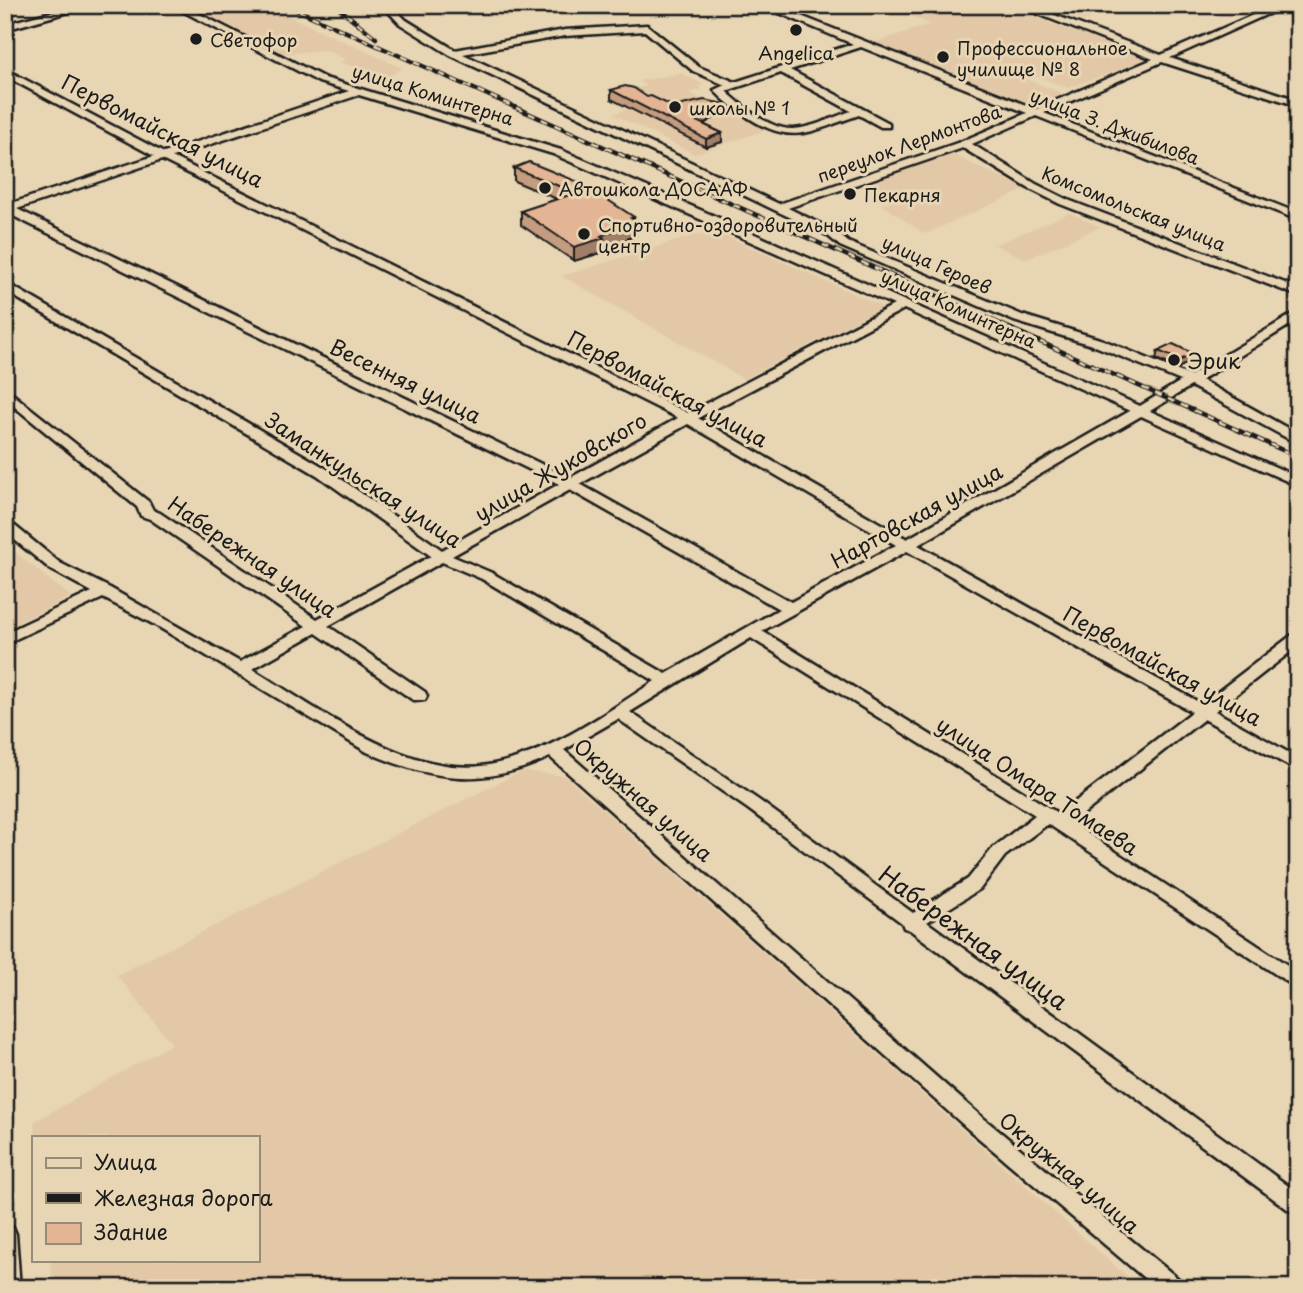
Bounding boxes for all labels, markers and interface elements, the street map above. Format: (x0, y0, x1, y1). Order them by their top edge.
marker: Angelica (788, 22, 804, 38)
place label: Светофор (210, 26, 297, 53)
marker: Светофор (188, 31, 204, 47)
place label: Профессиональное училище № 8 (957, 34, 1128, 82)
place label: Angelica (758, 39, 835, 66)
marker: Профессиональное училище № 8 (935, 49, 951, 65)
street label: улица Коминтерна (349, 57, 518, 132)
street label: Первомайская улица (57, 65, 270, 195)
street label: улица З. Джибилова (1026, 81, 1204, 171)
place label: школы № 1 (689, 94, 790, 121)
street label: переулок Лермонтова (813, 97, 1006, 189)
marker: школы № 1 (667, 99, 683, 115)
street label: Комсомольская улица (1038, 159, 1231, 258)
place label: Автошкола ДОСААФ (559, 175, 748, 202)
marker: Автошкола ДОСААФ (537, 180, 553, 196)
place label: Пекарня (864, 181, 941, 208)
marker: Пекарня (842, 186, 858, 202)
place label: Спортивно-оздоровительный центр (598, 211, 858, 259)
marker: Спортивно-оздоровительный центр (576, 226, 592, 242)
street label: улица Героев (878, 228, 996, 300)
street label: улица Коминтерна (877, 262, 1042, 355)
street label: Первомайская улица (562, 322, 775, 455)
street label: Весенняя улица (325, 329, 488, 431)
place label: Эрик (1188, 344, 1241, 376)
marker: Эрик (1166, 352, 1182, 368)
street label: Заманкульская улица (259, 403, 469, 555)
street label: улица Жуковского (468, 403, 652, 529)
street label: Нартовская улица (824, 454, 1008, 576)
street label: Набережная улица (162, 487, 345, 625)
street label: Первомайская улица (1058, 597, 1269, 733)
street label: улица Омара Томаева (931, 707, 1145, 863)
street label: Окружная улица (567, 730, 721, 869)
street label: Набережная улица (872, 856, 1076, 1018)
street label: Окружная улица (993, 1104, 1148, 1241)
legend (32, 1136, 259, 1262)
text: Улица (94, 1145, 157, 1177)
text: Железная дорога (94, 1181, 272, 1213)
text: Здание (94, 1215, 168, 1247)

